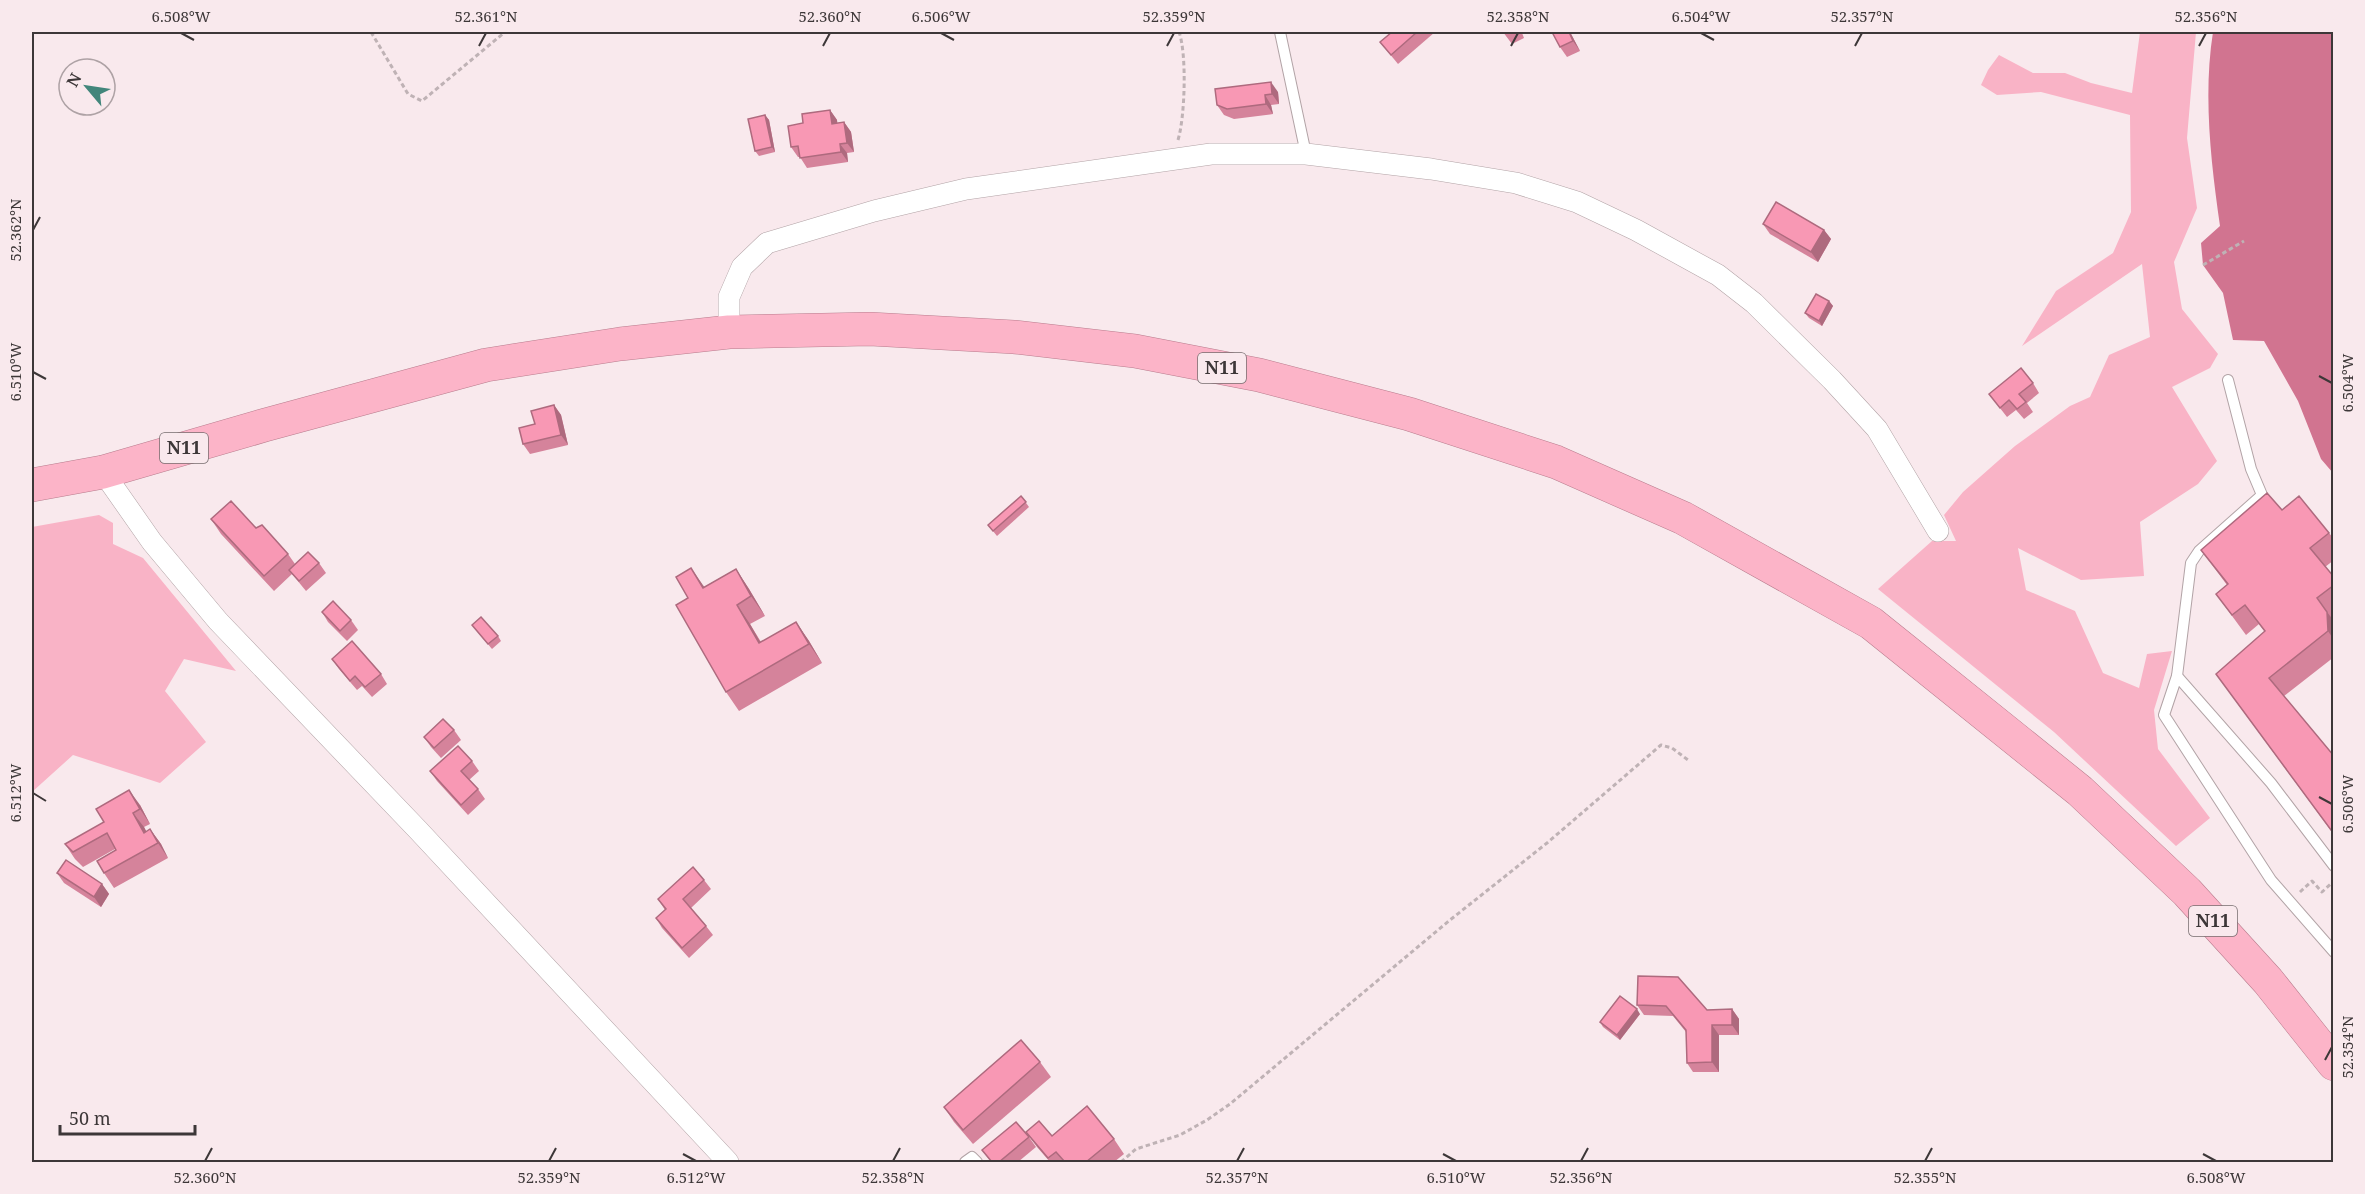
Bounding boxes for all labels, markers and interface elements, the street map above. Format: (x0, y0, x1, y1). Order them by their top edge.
text: 6.508°W (152, 6, 211, 26)
text: 52.361°N (454, 6, 518, 26)
text: 52.360°N (798, 6, 862, 26)
text: 6.506°W (912, 6, 971, 26)
text: 52.359°N (1142, 6, 1206, 26)
text: 52.358°N (1486, 6, 1550, 26)
text: 6.504°W (1672, 6, 1731, 26)
text: 52.357°N (1830, 6, 1894, 26)
text: 52.356°N (2174, 6, 2238, 26)
north arrow (57, 57, 117, 117)
text: N (61, 69, 87, 91)
text: 52.362°N (5, 198, 25, 262)
text: 6.510°W (5, 342, 25, 402)
road number: N11 (1198, 353, 1246, 383)
text: 6.504°W (2337, 353, 2357, 413)
road number: N11 (160, 433, 208, 463)
text: 6.512°W (5, 763, 25, 823)
text: 6.506°W (2337, 774, 2357, 834)
road number: N11 (2189, 906, 2237, 936)
text: 52.354°N (2337, 1015, 2357, 1079)
scale bar (60, 1098, 195, 1136)
text: 50 m (69, 1106, 111, 1130)
text: 52.360°N (173, 1167, 237, 1187)
text: 52.359°N (517, 1167, 581, 1187)
text: 6.512°W (667, 1167, 726, 1187)
text: 52.358°N (861, 1167, 925, 1187)
text: 52.357°N (1205, 1167, 1269, 1187)
text: 6.510°W (1427, 1167, 1486, 1187)
text: 52.356°N (1549, 1167, 1613, 1187)
text: 52.355°N (1893, 1167, 1957, 1187)
text: 6.508°W (2187, 1167, 2246, 1187)

